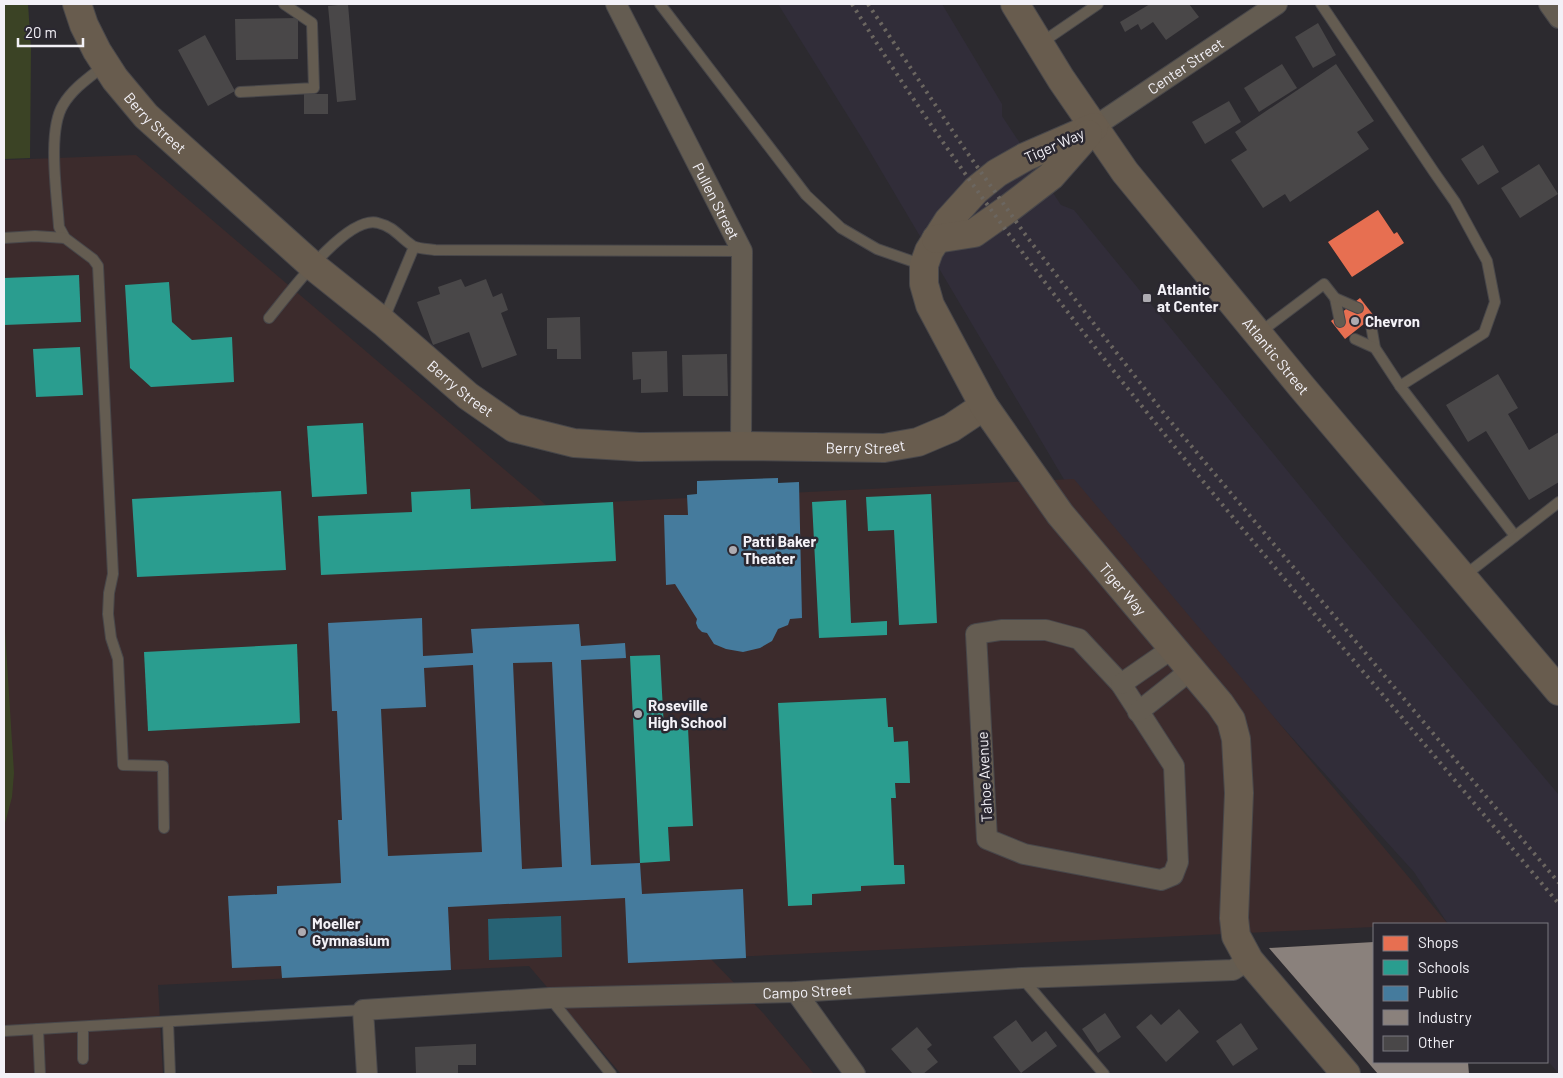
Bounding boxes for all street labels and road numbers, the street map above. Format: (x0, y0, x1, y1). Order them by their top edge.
street label: Center Street (1144, 34, 1227, 98)
street label: Berry Street (121, 88, 190, 157)
street label: Tiger Way (1021, 124, 1087, 166)
street label: Pullen Street (689, 159, 744, 242)
street label: Atlantic Street (1239, 314, 1313, 398)
street label: Berry Street (424, 356, 497, 420)
street label: Berry Street (825, 435, 906, 457)
street label: Tiger Way (1096, 559, 1150, 619)
street label: Tahoe Avenue (973, 731, 995, 823)
street label: Campo Street (762, 980, 853, 1002)

